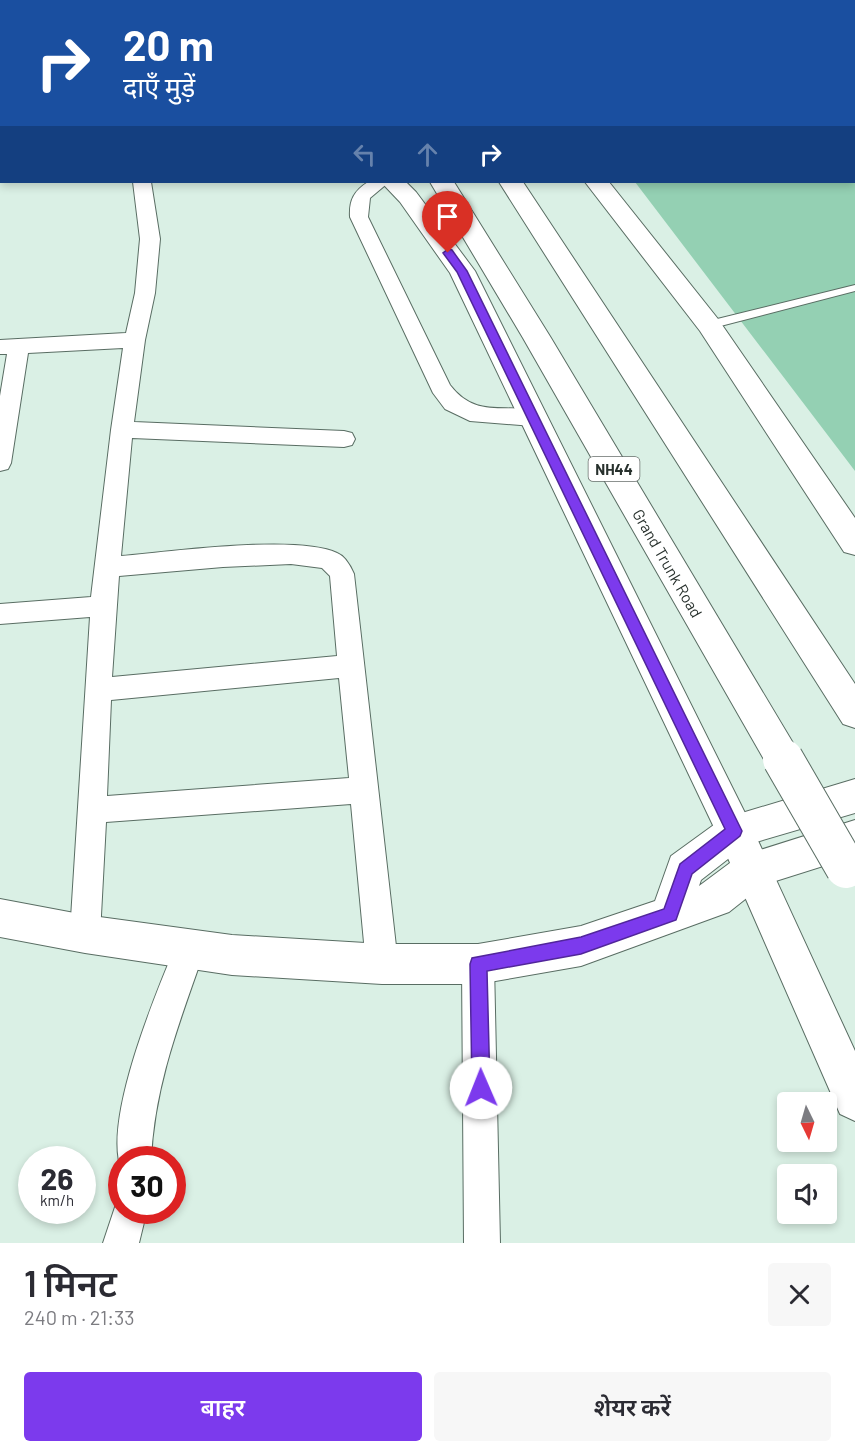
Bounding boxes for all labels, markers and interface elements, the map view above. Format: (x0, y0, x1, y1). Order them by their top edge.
text: 20 m (123, 19, 214, 69)
icon: right (24, 24, 102, 102)
text: दाएँ मुड़ें (123, 70, 195, 102)
icon: left (348, 138, 381, 171)
icon: ahead (411, 138, 444, 171)
icon: right (474, 138, 507, 171)
pin (422, 191, 473, 253)
icon: arrive (431, 200, 464, 233)
road number: NH44 (588, 457, 640, 481)
street label: Grand Trunk Road (629, 505, 707, 621)
position arrow (449, 1056, 513, 1120)
north arrow (777, 1092, 837, 1152)
map controls (777, 1092, 837, 1224)
speed limit sign: 30 (108, 1146, 186, 1224)
text: 26 (41, 1160, 73, 1196)
button: sound (777, 1164, 837, 1224)
text: km/h (40, 1191, 74, 1209)
text: 1 मिनट (24, 1261, 117, 1304)
button: close (768, 1263, 831, 1326)
text: 240 m · 21:33 (24, 1305, 135, 1329)
button: बाहर (24, 1372, 422, 1441)
button: शेयर करें (434, 1372, 831, 1441)

